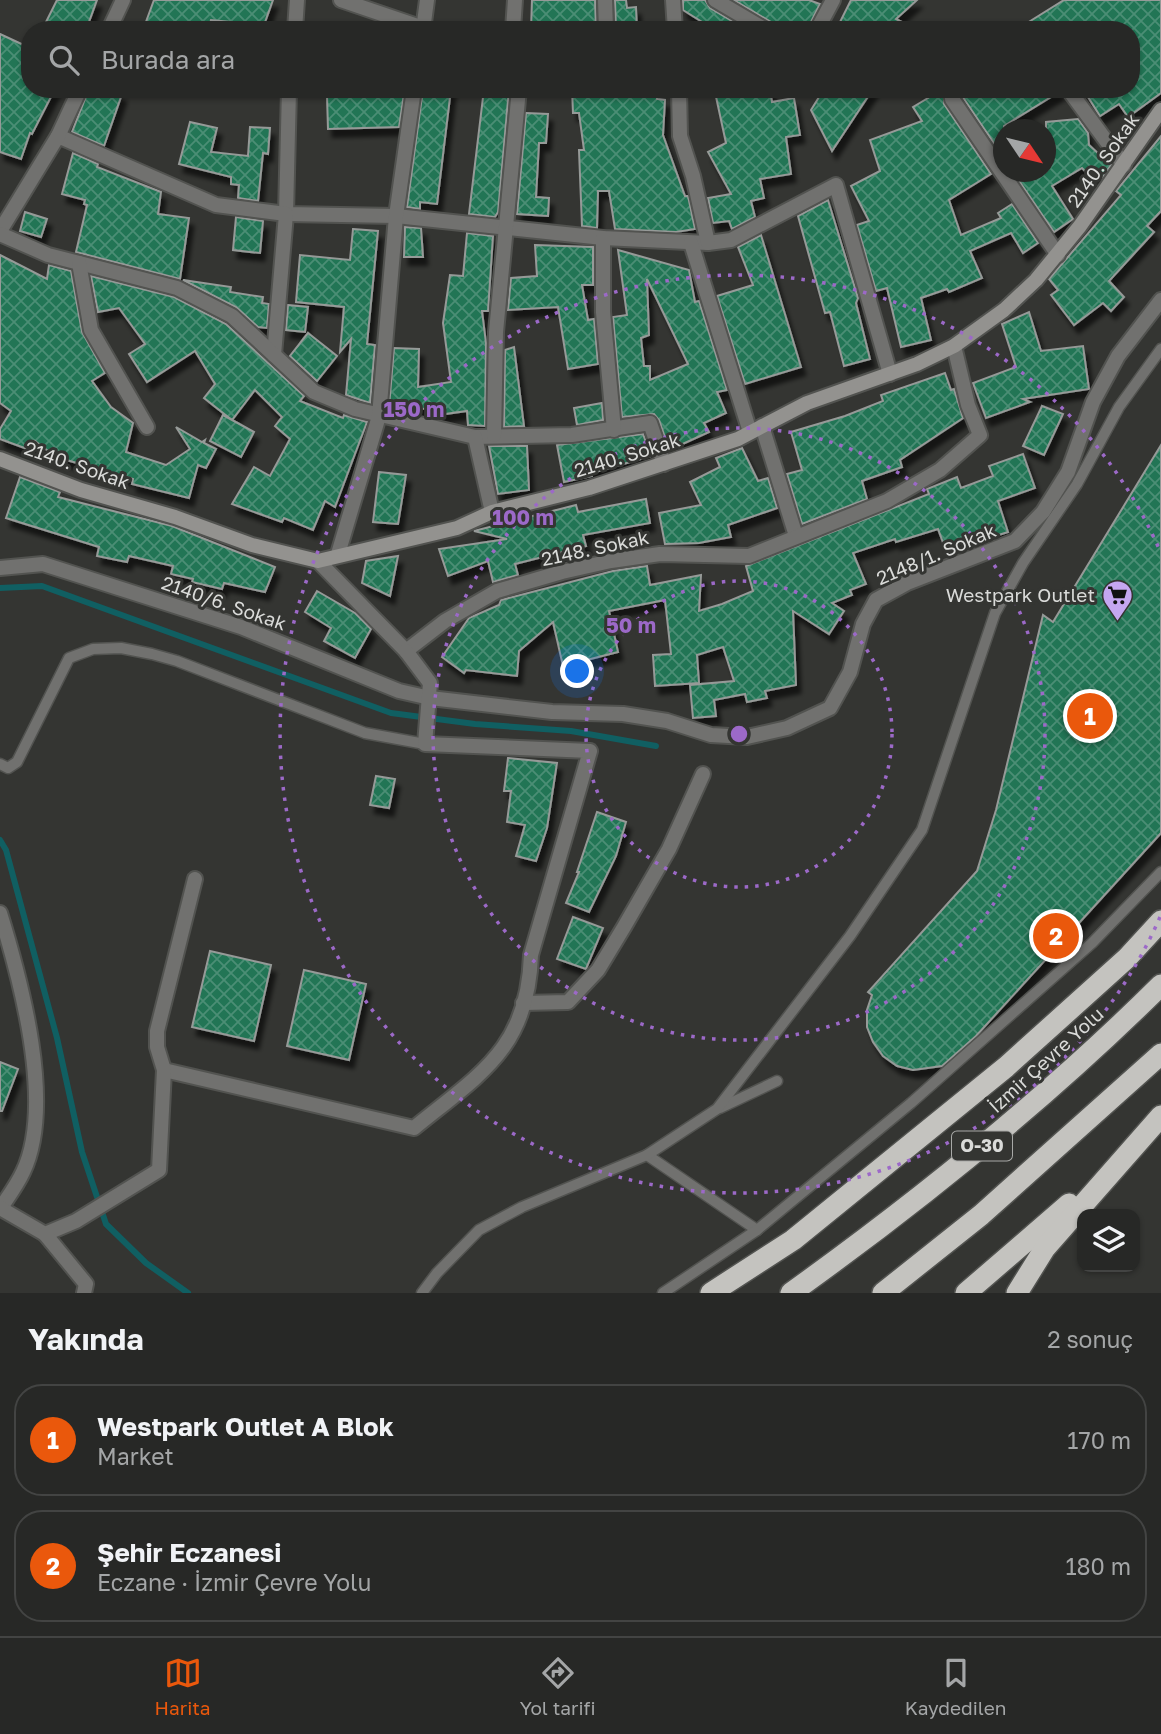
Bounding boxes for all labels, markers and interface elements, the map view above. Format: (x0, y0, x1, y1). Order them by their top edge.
search box (21, 21, 1140, 98)
icon: search (45, 41, 83, 79)
text: Burada ara (101, 44, 235, 75)
street label: 2140. Sokak (1062, 108, 1144, 211)
north arrow (993, 119, 1056, 182)
text: 150 m (384, 396, 444, 422)
street label: 2140. Sokak (571, 427, 683, 482)
street label: 2140. Sokak (22, 436, 133, 493)
text: 100 m (492, 504, 554, 530)
street label: 2148/1. Sokak (872, 518, 999, 589)
street label: 2148. Sokak (539, 525, 651, 570)
street label: 2140/6. Sokak (159, 570, 290, 635)
supermarket icon: Westpark Outlet (1101, 578, 1135, 622)
place label: Westpark Outlet (946, 583, 1095, 606)
text: 50 m (606, 612, 656, 638)
your location (560, 654, 594, 688)
pin: 1 (1067, 690, 1113, 742)
centre of rings (727, 722, 751, 746)
pin: 2 (1033, 910, 1079, 962)
street label: İzmir Çevre Yolu (984, 1002, 1108, 1117)
road number: O-30 (952, 1132, 1012, 1161)
map controls (1077, 1209, 1140, 1272)
button: layers (1077, 1209, 1140, 1272)
text: Yakında (28, 1321, 144, 1357)
text: 2 sonuç (1047, 1325, 1133, 1353)
text: Westpark Outlet A Blok (97, 1411, 394, 1442)
text: 1 (47, 1426, 59, 1454)
text: 170 m (1067, 1426, 1131, 1454)
text: Market (97, 1442, 174, 1470)
text: Şehir Eczanesi (97, 1537, 281, 1568)
text: 2 (46, 1552, 60, 1580)
text: 180 m (1065, 1552, 1131, 1580)
text: Eczane · İzmir Çevre Yolu (97, 1568, 371, 1596)
tab: Harita (155, 1654, 211, 1719)
tab: Yol tarifi (520, 1654, 596, 1719)
tab: Kaydedilen (905, 1654, 1006, 1719)

